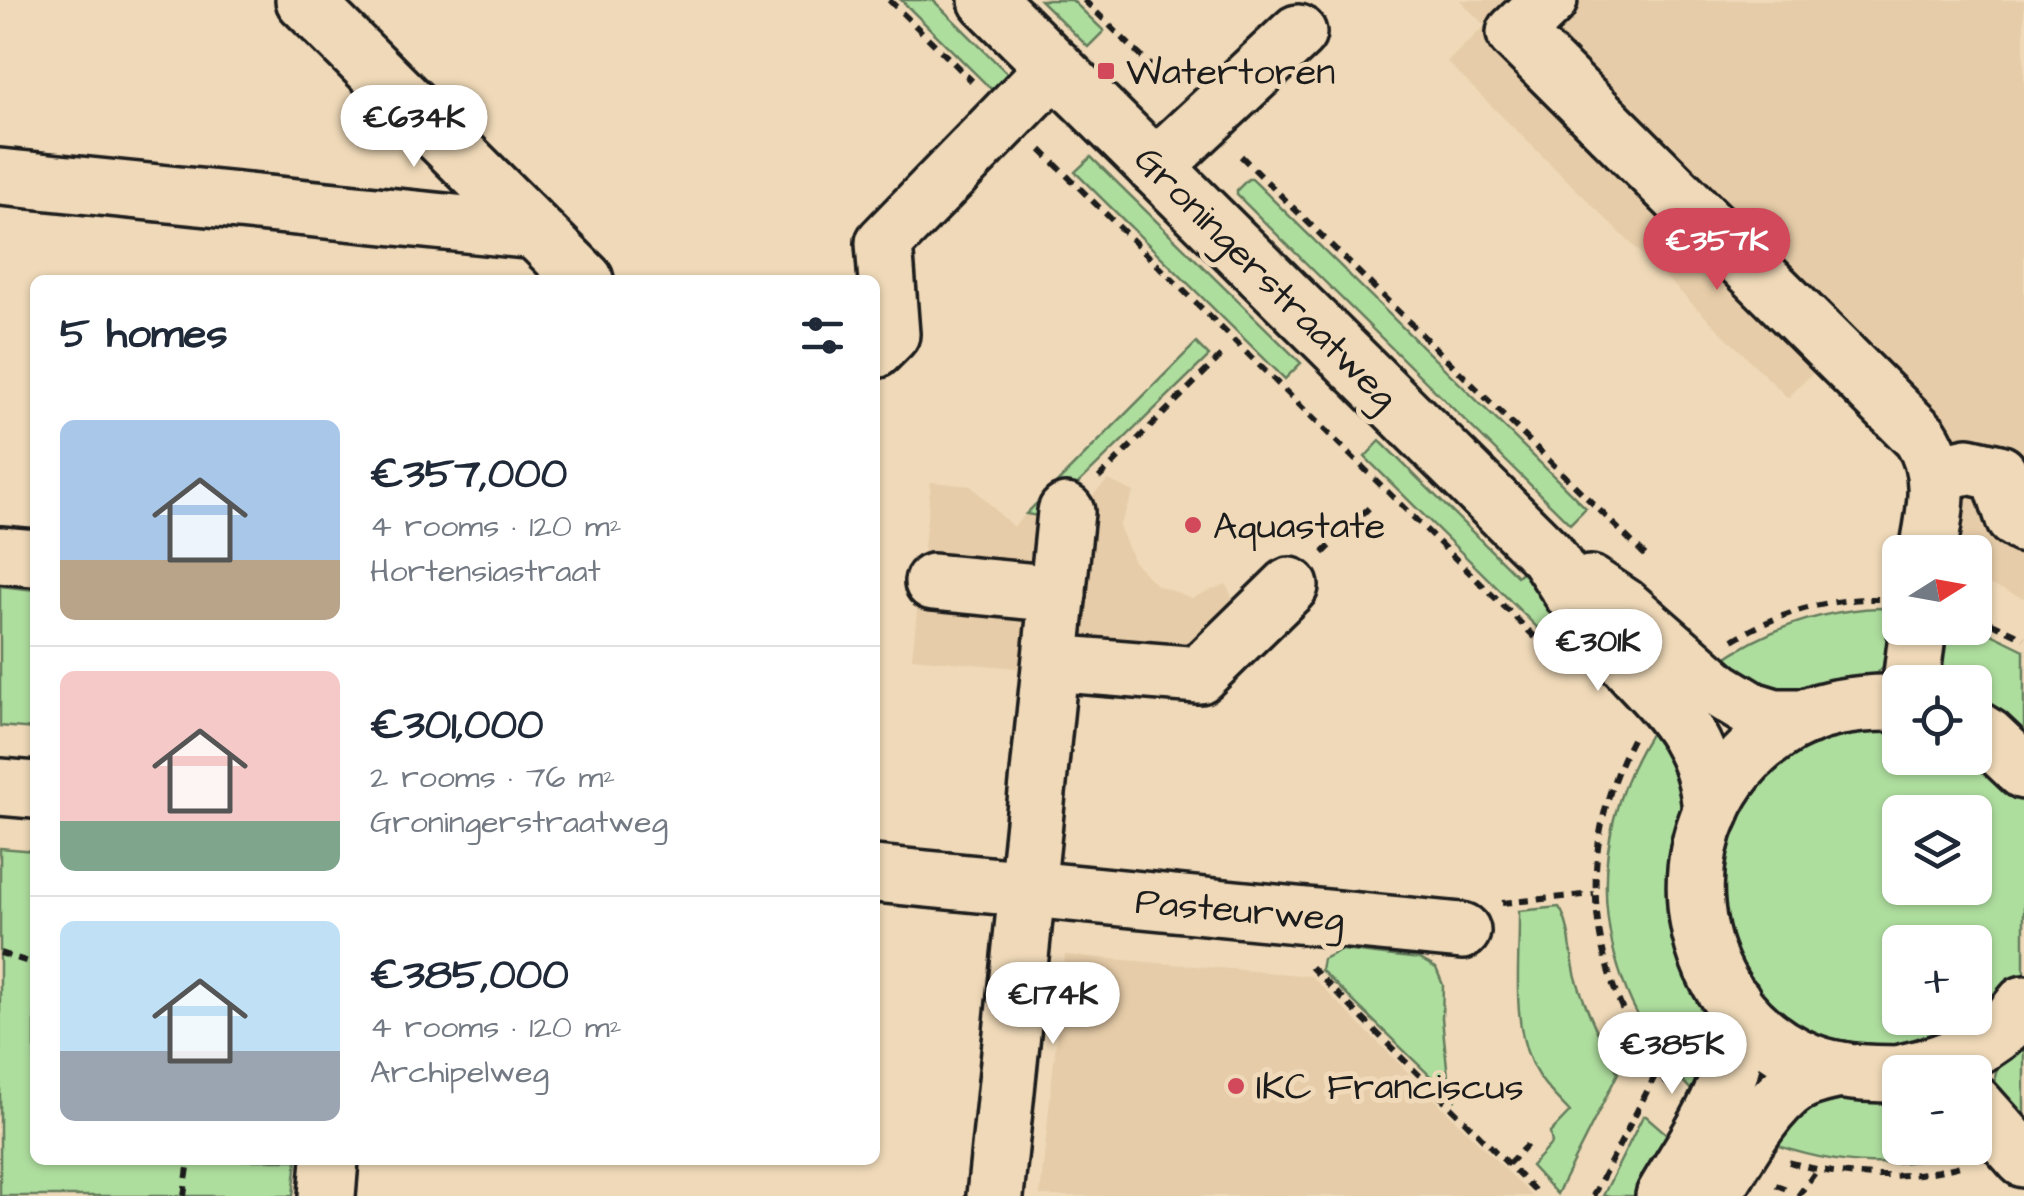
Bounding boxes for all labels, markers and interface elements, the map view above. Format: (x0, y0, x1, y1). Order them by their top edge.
place label: Watertoren (1126, 47, 1335, 99)
marker: Watertoren (1095, 60, 1117, 82)
pin: €634K (344, 85, 484, 170)
text: €634K (363, 95, 465, 140)
street label: Groningerstraatweg (1122, 135, 1409, 422)
pin: €357K (1647, 208, 1787, 293)
text: €357K (1665, 218, 1769, 263)
text: 5 homes (60, 306, 227, 364)
icon: filters (795, 308, 850, 363)
text: €357,000 (370, 446, 567, 504)
icon: home (140, 460, 260, 580)
place label: Aquastate (1213, 501, 1385, 553)
text: 4 rooms · 120 m² (370, 504, 622, 549)
marker: Aquastate (1182, 514, 1204, 536)
north arrow (1882, 535, 1992, 645)
map controls (1882, 535, 1992, 1165)
text: Hortensiastraat (370, 549, 601, 594)
pin: €301K (1528, 609, 1668, 694)
text: €301K (1555, 619, 1641, 664)
button: locate (1882, 665, 1992, 775)
text: €301,000 (370, 697, 544, 755)
icon: home (140, 711, 260, 831)
text: 2 rooms · 76 m² (370, 755, 615, 800)
button: layers (1882, 795, 1992, 905)
text: Groningerstraatweg (370, 800, 668, 845)
street label: Pasteurweg (1133, 876, 1347, 946)
button: + (1882, 925, 1992, 1035)
text: €385,000 (370, 947, 569, 1005)
icon: home (140, 961, 260, 1081)
pin: €174K (983, 962, 1123, 1047)
text: €174K (1008, 972, 1098, 1017)
text: 4 rooms · 120 m² (370, 1005, 622, 1050)
pin: €385K (1602, 1012, 1742, 1097)
text: €385K (1620, 1022, 1724, 1067)
text: Archipelweg (370, 1050, 549, 1095)
button: − (1882, 1055, 1992, 1165)
place label: IKC Franciscus (1256, 1062, 1524, 1114)
marker: IKC Franciscus (1225, 1075, 1247, 1097)

